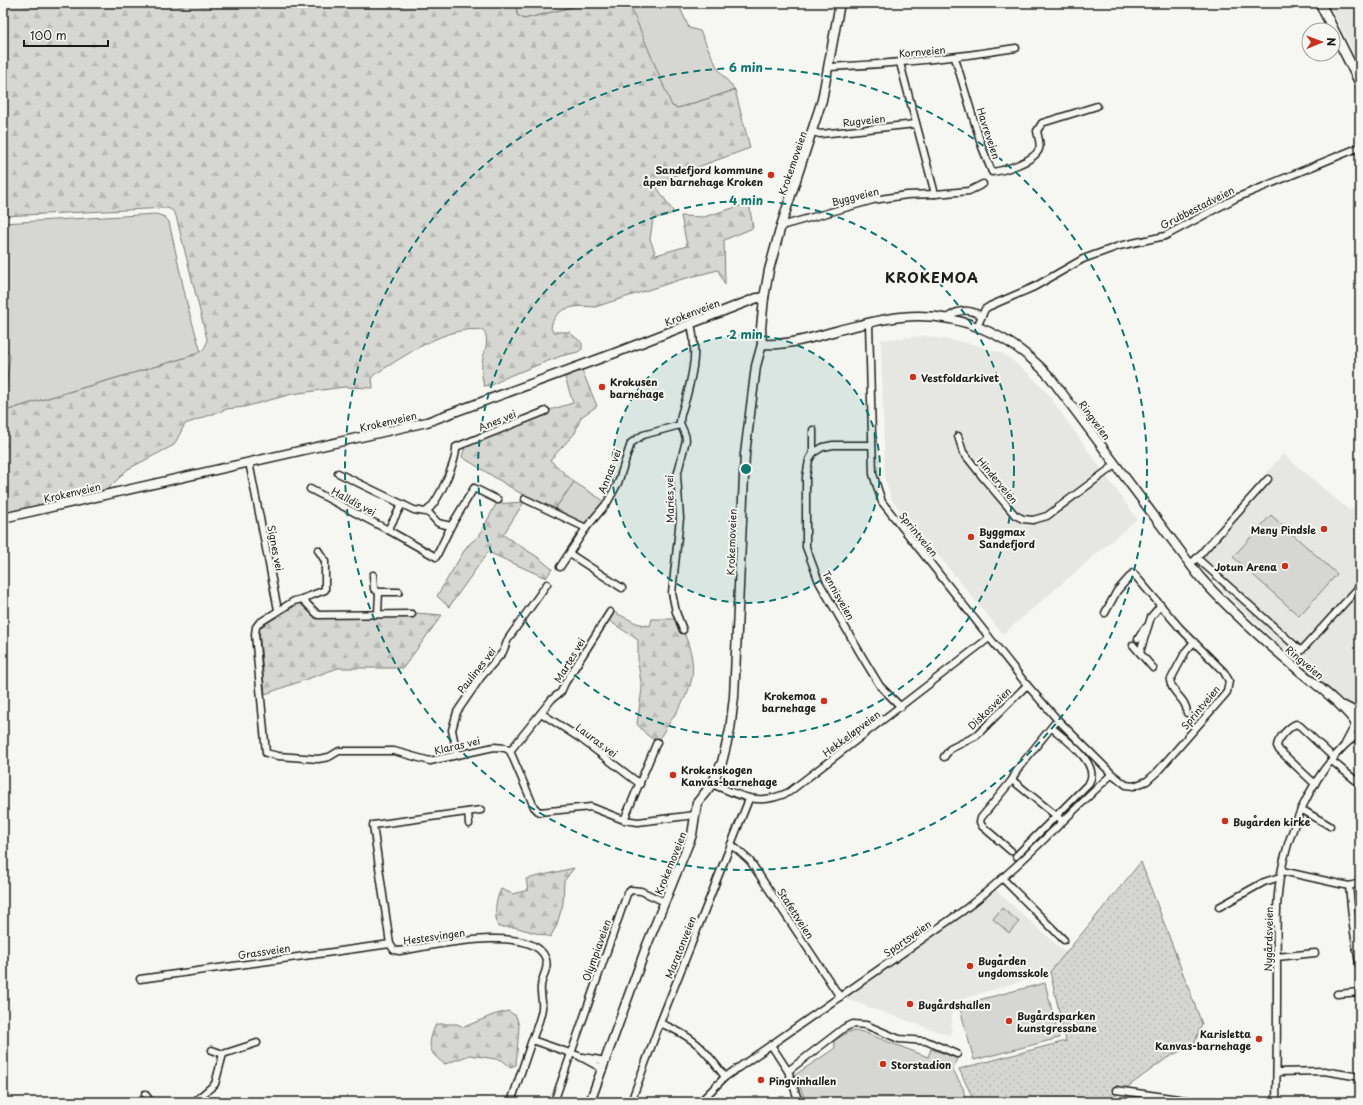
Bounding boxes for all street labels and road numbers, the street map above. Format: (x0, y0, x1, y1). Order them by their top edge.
street label: Kornveien (898, 41, 946, 61)
street label: Havreveien (974, 105, 1004, 161)
street label: Rugveien (842, 110, 886, 130)
street label: Krokemoveien (774, 129, 810, 197)
street label: Grubbestadveien (1157, 182, 1237, 232)
street label: Byggveien (830, 183, 880, 209)
street label: Krokenveien (662, 295, 722, 329)
street label: Ringveien (1075, 397, 1115, 443)
street label: Anes vei (476, 406, 518, 434)
street label: Krokenveien (358, 407, 418, 435)
street label: Annas vei (594, 446, 624, 496)
street label: Hinderveien (974, 453, 1022, 507)
street label: Maries vei (661, 475, 677, 523)
street label: Krokenveien (42, 478, 102, 506)
street label: Halldis vei (329, 483, 379, 519)
street label: Krokemoveien (722, 508, 740, 576)
street label: Sprintveien (896, 508, 942, 560)
street label: Signes vei (264, 524, 288, 572)
street label: Tennisveien (819, 568, 859, 622)
street label: Martes vei (550, 635, 588, 685)
street label: Ringveien (1283, 642, 1327, 682)
street label: Paulines vei (453, 644, 499, 696)
street label: Sprintveien (1177, 682, 1223, 732)
street label: Diskosveien (964, 683, 1014, 733)
street label: Hekkeløpveien (819, 706, 883, 760)
street label: Lauras vei (573, 719, 621, 761)
street label: Klaras vei (433, 732, 482, 758)
street label: Krokemoveien (651, 829, 689, 897)
street label: Stafettveien (774, 885, 818, 941)
street label: Nygårdsveien (1260, 906, 1276, 972)
street label: Maratonveien (661, 913, 699, 981)
street label: Sportsveien (880, 916, 934, 960)
street label: Olympiaveien (578, 917, 615, 983)
street label: Hestesvingen (402, 924, 466, 948)
street label: Grassveien (237, 940, 291, 962)

